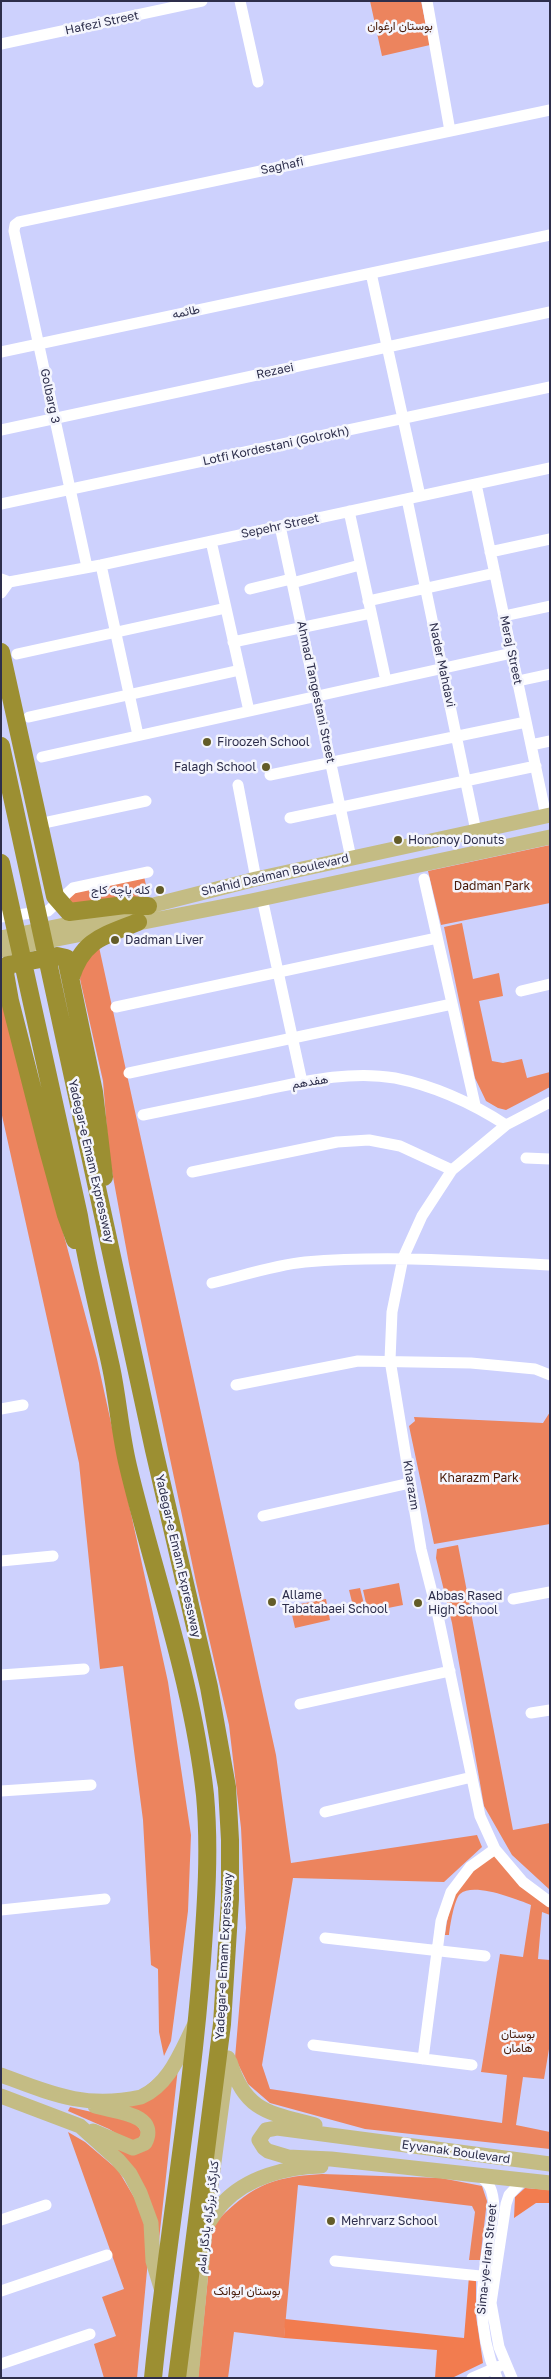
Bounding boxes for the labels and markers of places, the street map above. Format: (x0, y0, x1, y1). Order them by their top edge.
place label: Firoozeh School (217, 735, 310, 749)
marker: Firoozeh School (201, 736, 213, 748)
place label: Falagh School (174, 760, 256, 774)
marker: Falagh School (260, 761, 272, 773)
place label: Hononoy Donuts (408, 833, 504, 847)
marker: Hononoy Donuts (392, 834, 404, 846)
place label: کله پاچه کاج (91, 883, 150, 897)
marker: کله پاچه کاج (154, 884, 166, 896)
place label: Dadman Liver (125, 933, 204, 947)
marker: Dadman Liver (109, 934, 121, 946)
place label: Allame Tabatabaei School (282, 1588, 388, 1616)
place label: Abbas Rased High School (428, 1589, 502, 1617)
marker: Allame Tabatabaei School (266, 1596, 278, 1608)
marker: Abbas Rased High School (412, 1597, 424, 1609)
place label: Mehrvarz School (341, 2214, 438, 2228)
marker: Mehrvarz School (325, 2215, 337, 2227)

